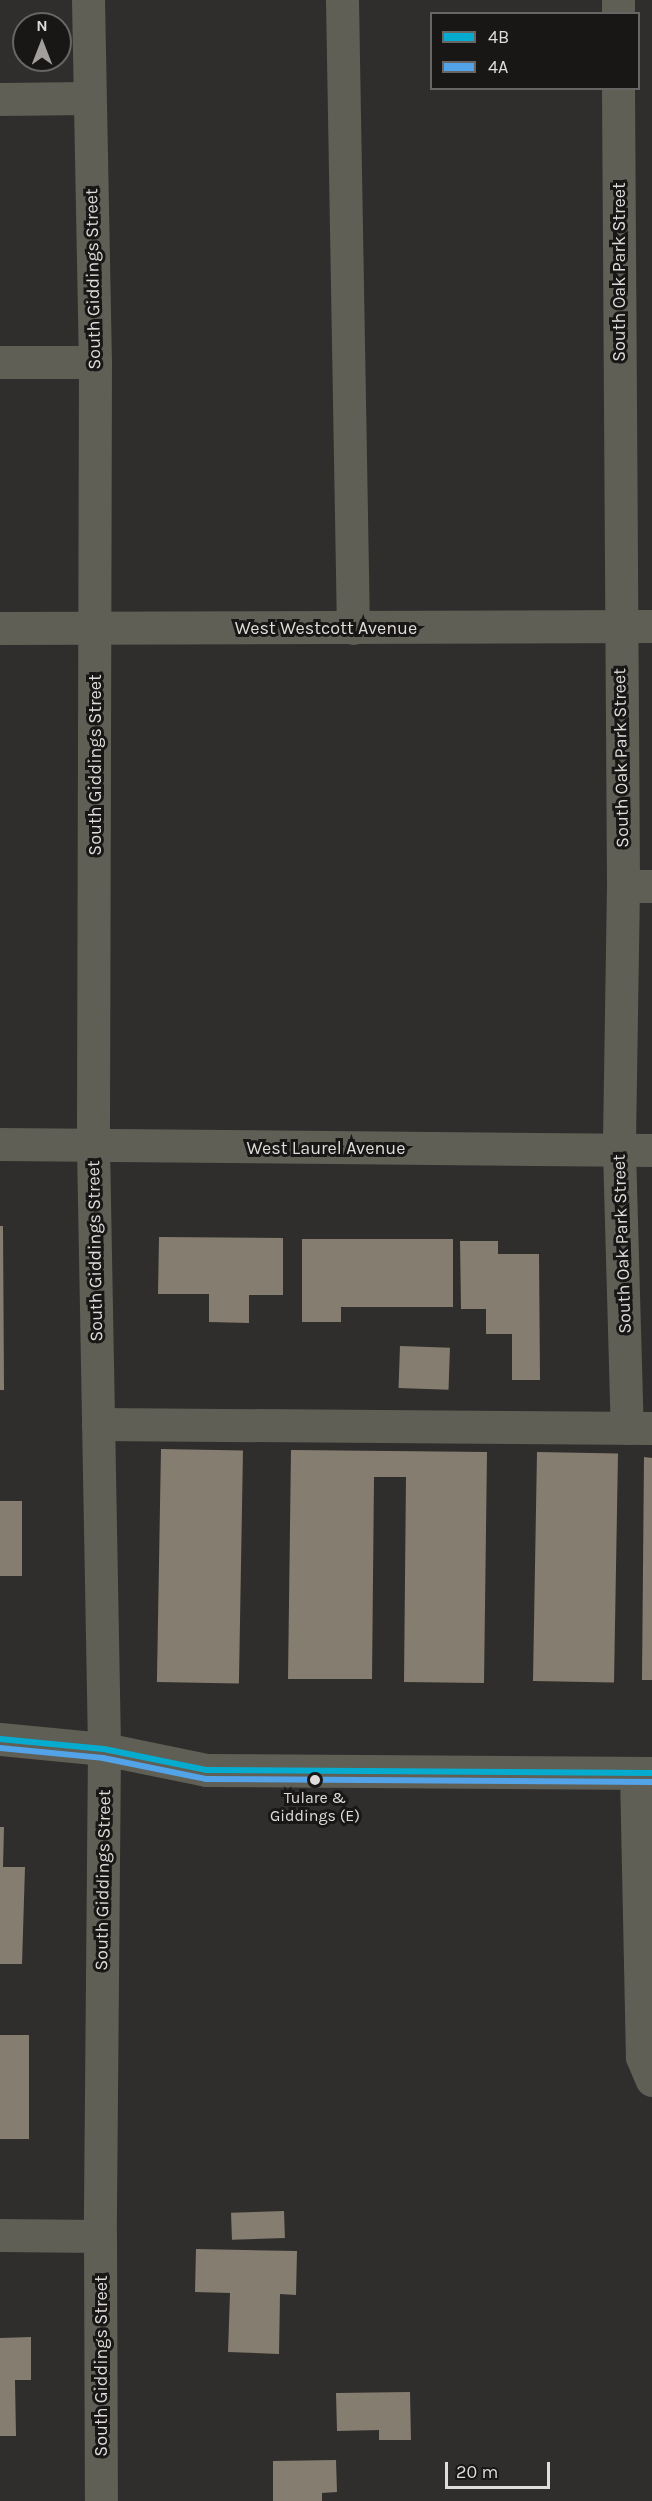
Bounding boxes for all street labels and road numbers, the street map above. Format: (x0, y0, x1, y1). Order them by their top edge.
street label: South Oak Park Street (608, 182, 630, 362)
street label: South Giddings Street (81, 188, 105, 370)
street label: West Westcott Avenue (235, 617, 417, 639)
street label: South Oak Park Street (609, 668, 633, 848)
street label: South Giddings Street (84, 674, 106, 856)
street label: West Laurel Avenue (247, 1137, 405, 1159)
street label: South Oak Park Street (608, 1154, 636, 1334)
street label: South Giddings Street (83, 1160, 107, 1342)
street label: South Giddings Street (91, 1789, 115, 1971)
street label: South Giddings Street (90, 2275, 112, 2457)

